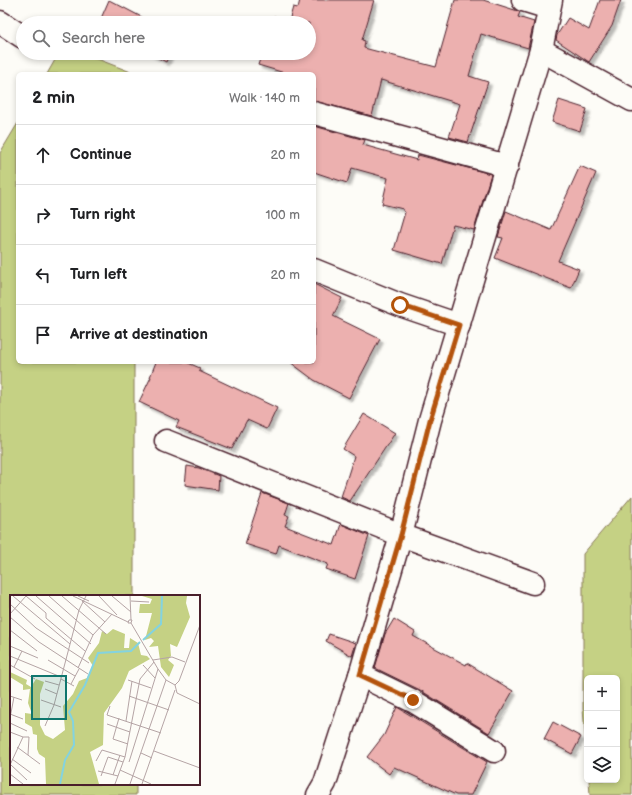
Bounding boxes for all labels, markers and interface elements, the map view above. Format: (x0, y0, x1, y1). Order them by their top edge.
search box (16, 16, 316, 60)
icon: search (30, 27, 52, 49)
text: Search here (62, 29, 145, 48)
text: 2 min (32, 88, 75, 108)
text: Walk · 140 m (229, 90, 300, 106)
icon: ahead (32, 144, 54, 166)
text: Continue (70, 145, 132, 164)
text: 20 m (270, 147, 300, 163)
icon: right (32, 204, 54, 226)
text: Turn right (70, 205, 135, 224)
text: 100 m (265, 207, 300, 223)
icon: left (32, 264, 54, 286)
text: Turn left (70, 265, 127, 284)
text: 20 m (270, 267, 300, 283)
route start (391, 296, 409, 314)
icon: arrive (32, 324, 54, 346)
text: Arrive at destination (70, 325, 208, 344)
inset map (10, 595, 200, 785)
map controls (584, 675, 620, 783)
button: + (584, 675, 620, 711)
route end (404, 691, 422, 709)
button: − (584, 711, 620, 747)
button: layers (584, 747, 620, 783)

